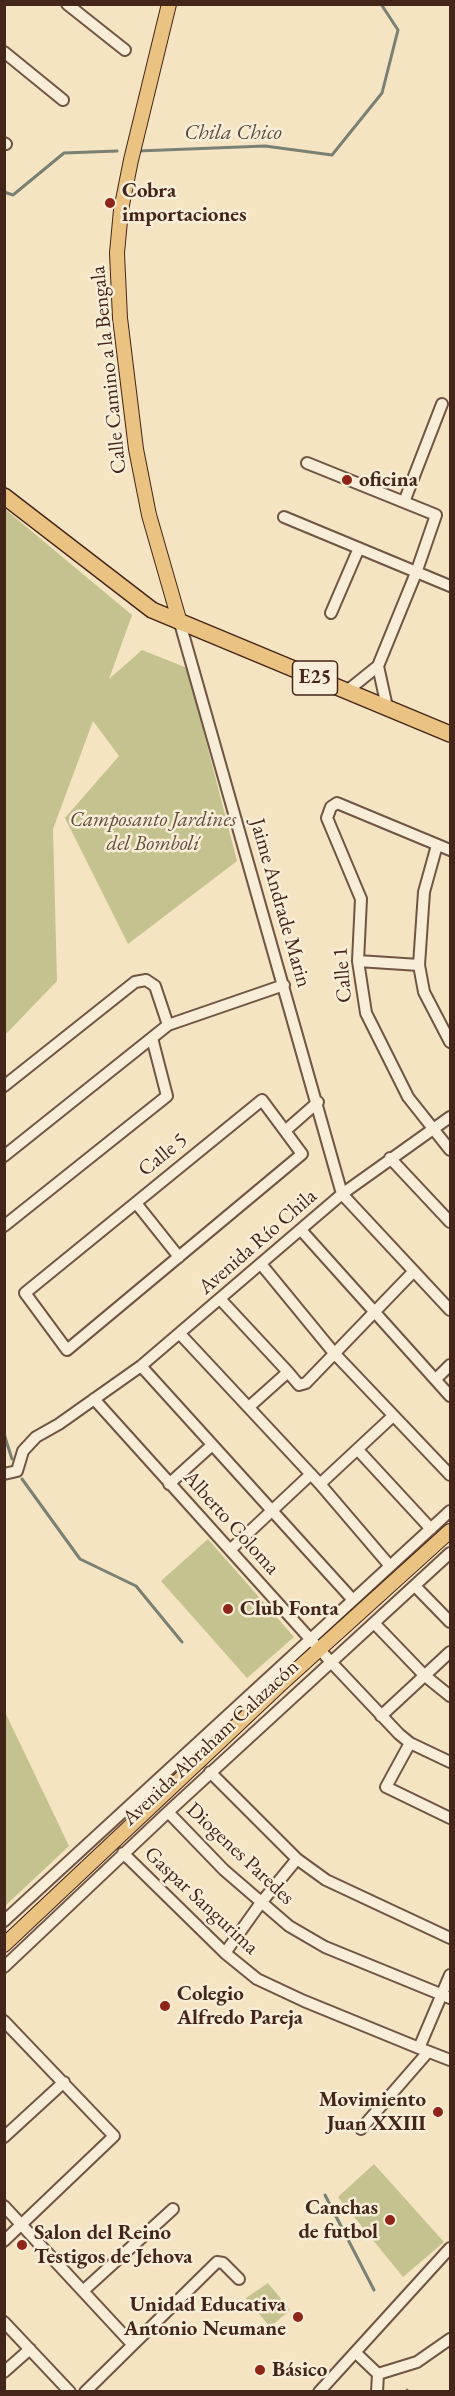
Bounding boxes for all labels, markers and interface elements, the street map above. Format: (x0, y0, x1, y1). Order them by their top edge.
water label: Chila Chico (184, 120, 282, 146)
place label: Cobra importaciones (122, 178, 247, 228)
marker: Cobra importaciones (103, 196, 117, 210)
street label: Calle Camino a la Bengala (86, 265, 132, 475)
place label: oficina (359, 467, 418, 493)
marker: oficina (340, 473, 354, 487)
road number: E25 (292, 661, 338, 695)
park label: Camposanto Jardines del Bombolí (70, 807, 236, 857)
street label: Jaime Andrade Marin (244, 816, 316, 990)
street label: Calle 1 (328, 946, 358, 1004)
street label: Calle 5 (133, 1128, 193, 1182)
street label: Avenida Río Chila (194, 1184, 322, 1300)
street label: Alberto Coloma (177, 1466, 285, 1580)
place label: Club Fonta (240, 1596, 339, 1622)
marker: Club Fonta (221, 1602, 235, 1616)
street label: Avenida Abraham Calazacón (118, 1655, 304, 1831)
street label: Diogenes Paredes (181, 1798, 299, 1910)
street label: Gaspar Sangurima (139, 1842, 263, 1960)
place label: Colegio Alfredo Pareja (177, 1981, 303, 2031)
marker: Colegio Alfredo Pareja (158, 1999, 172, 2013)
place label: Movimiento Juan XXIII (319, 2087, 426, 2137)
marker: Movimiento Juan XXIII (431, 2105, 445, 2119)
place label: Canchas de futbol (298, 2195, 378, 2245)
marker: Canchas de futbol (383, 2213, 397, 2227)
place label: Salon del Reino Testigos de Jehova (34, 2220, 192, 2270)
marker: Salon del Reino Testigos de Jehova (15, 2238, 29, 2252)
place label: Unidad Educativa Antonio Neumane (124, 2292, 286, 2342)
marker: Unidad Educativa Antonio Neumane (291, 2310, 305, 2324)
place label: Básico (272, 2357, 327, 2383)
marker: Básico (253, 2363, 267, 2377)

